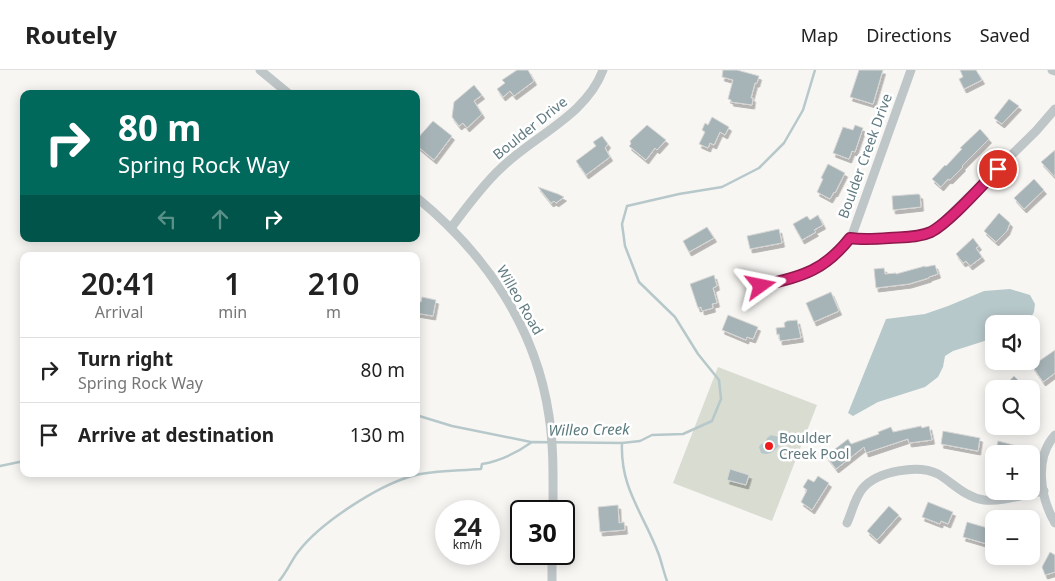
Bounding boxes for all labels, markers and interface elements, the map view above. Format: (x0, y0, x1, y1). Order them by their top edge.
text: Routely (25, 18, 117, 51)
text: Map (801, 23, 838, 47)
text: Directions (866, 23, 952, 47)
text: Saved (980, 23, 1030, 47)
street label: Boulder Creek Drive (833, 91, 896, 221)
street label: Boulder Drive (489, 92, 571, 163)
text: 80 m (118, 104, 201, 151)
icon: right (35, 110, 100, 175)
pin (977, 148, 1019, 190)
text: Spring Rock Way (118, 149, 290, 179)
icon: arrive (984, 155, 1012, 183)
icon: left (153, 205, 181, 233)
icon: ahead (206, 205, 234, 233)
icon: right (259, 205, 287, 233)
position arrow (734, 259, 786, 311)
street label: Willeo Road (493, 261, 548, 338)
text: 20:41 (81, 263, 158, 304)
text: 1 (224, 263, 241, 304)
text: 210 (308, 263, 359, 304)
text: Arrival (95, 301, 144, 323)
text: min (218, 301, 247, 323)
text: m (326, 301, 341, 323)
map controls (985, 315, 1040, 565)
button: sound (985, 315, 1040, 370)
text: Turn right (78, 346, 173, 372)
icon: right (35, 356, 63, 384)
text: 80 m (361, 357, 405, 383)
text: Spring Rock Way (78, 372, 203, 394)
button: search (985, 380, 1040, 435)
water label: Willeo Creek (548, 418, 630, 440)
icon: arrive (35, 421, 63, 449)
text: Arrive at destination (78, 422, 274, 448)
text: 130 m (350, 422, 405, 448)
place label: Boulder Creek Pool (779, 428, 849, 463)
marker: Boulder Creek Pool (763, 440, 775, 452)
button: + (985, 445, 1040, 500)
speed limit sign: 30 (510, 500, 575, 565)
text: 24 (453, 509, 482, 543)
button: − (985, 510, 1040, 565)
text: km/h (453, 536, 482, 553)

